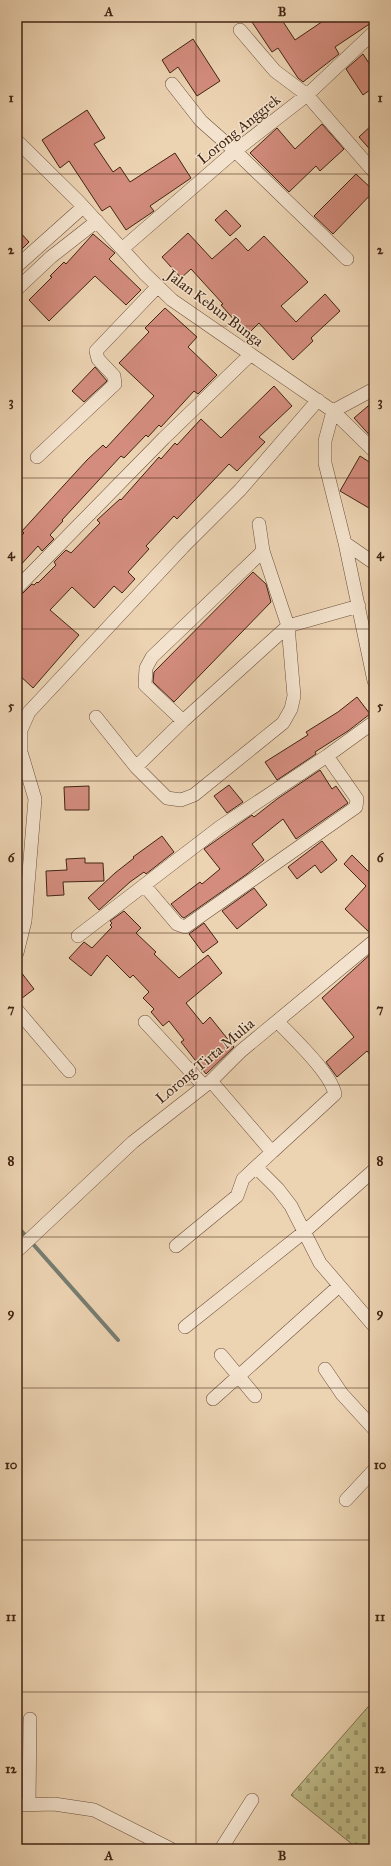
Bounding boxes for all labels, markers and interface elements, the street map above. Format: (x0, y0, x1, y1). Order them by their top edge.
text: A (104, 4, 114, 20)
text: B (278, 4, 287, 20)
text: 1 (8, 90, 14, 106)
street label: Lorong Anggrek (194, 90, 284, 168)
text: 1 (377, 90, 383, 106)
text: 2 (8, 242, 15, 258)
text: 2 (377, 242, 384, 258)
street label: Jalan Kebun Bunga (161, 265, 267, 351)
text: 3 (8, 394, 14, 410)
text: 3 (377, 394, 383, 410)
text: 4 (7, 546, 15, 562)
text: 4 (376, 546, 384, 562)
text: 5 (8, 698, 15, 714)
text: 5 (377, 698, 384, 714)
text: 6 (8, 850, 16, 866)
text: 6 (377, 850, 385, 866)
text: 7 (8, 1001, 15, 1017)
text: 7 (377, 1001, 384, 1017)
street label: Lorong Tirta Mulia (152, 1014, 258, 1107)
text: 8 (8, 1153, 15, 1169)
text: 8 (377, 1153, 384, 1169)
text: 9 (8, 1305, 15, 1321)
text: 9 (377, 1305, 384, 1321)
text: 10 (5, 1457, 18, 1473)
text: 10 (374, 1457, 387, 1473)
text: 11 (6, 1609, 16, 1625)
text: 11 (375, 1609, 385, 1625)
text: 12 (5, 1761, 17, 1777)
text: 12 (374, 1761, 386, 1777)
text: A (104, 1848, 114, 1864)
text: B (278, 1848, 287, 1864)

